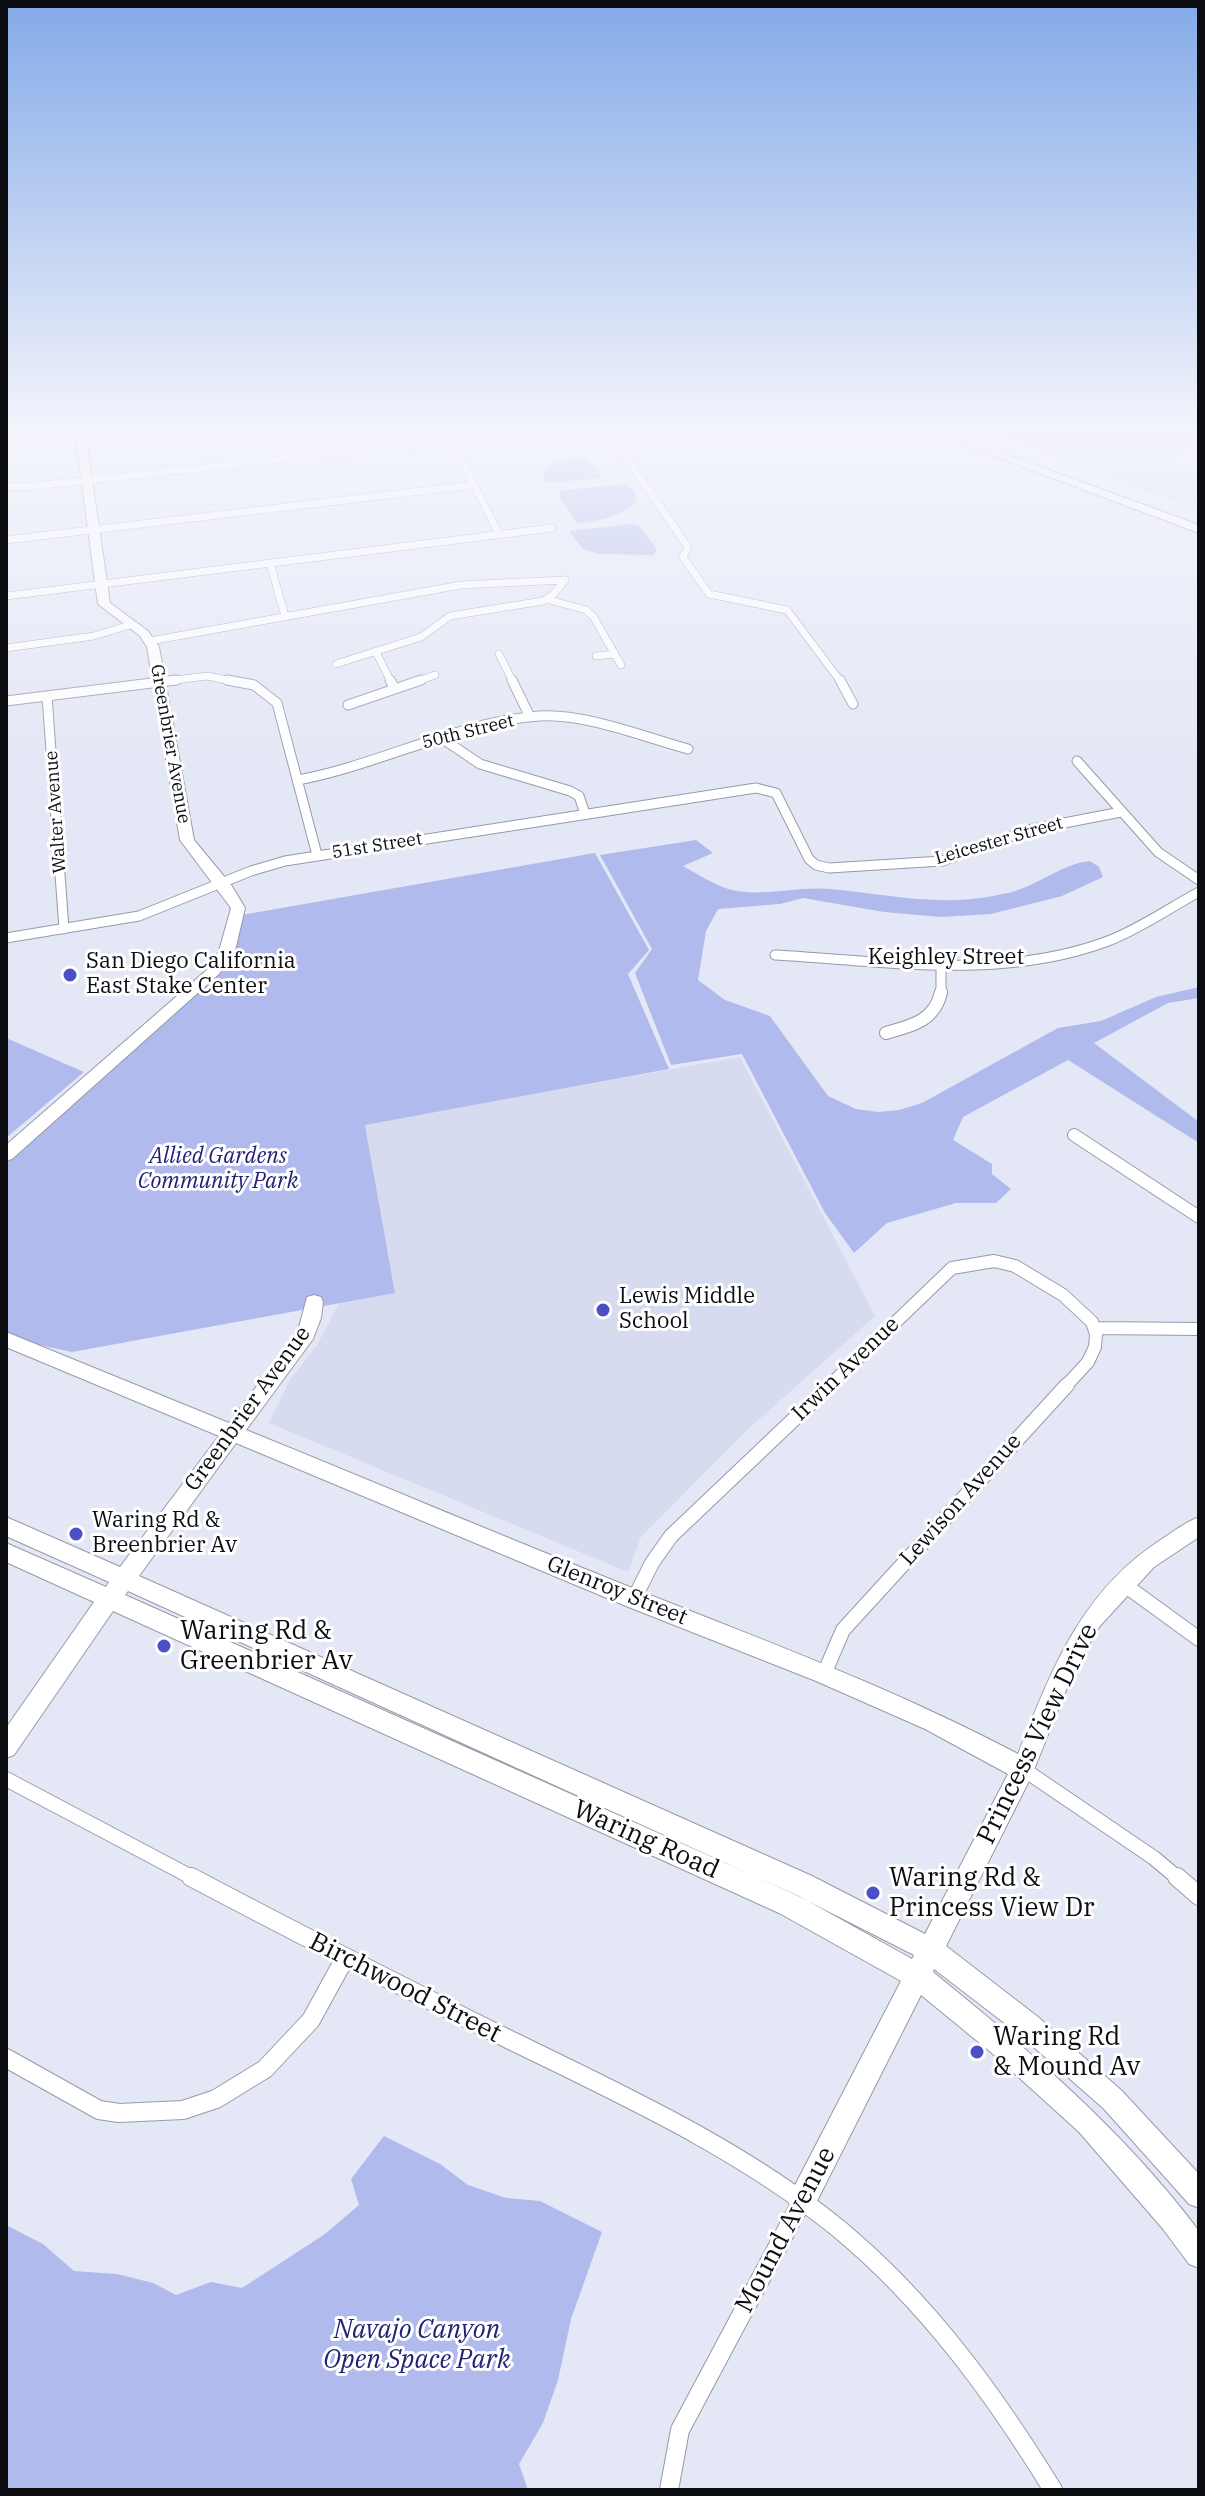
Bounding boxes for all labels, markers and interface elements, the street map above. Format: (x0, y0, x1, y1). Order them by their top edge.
street label: Greenbrier Avenue (145, 663, 195, 825)
street label: 50th Street (420, 710, 516, 754)
street label: Walter Avenue (41, 750, 71, 874)
street label: Leicester Street (933, 812, 1065, 870)
street label: 51st Street (330, 828, 424, 864)
street label: Keighley Street (868, 945, 1024, 971)
place label: San Diego California East Stake Center (86, 949, 296, 1000)
marker: San Diego California East Stake Center (61, 966, 79, 984)
park label: Allied Gardens Community Park (138, 1144, 298, 1196)
place label: Lewis Middle School (619, 1284, 755, 1336)
marker: Lewis Middle School (594, 1301, 612, 1319)
street label: Irwin Avenue (787, 1311, 905, 1427)
street label: Greenbrier Avenue (179, 1322, 317, 1496)
street label: Lewison Avenue (895, 1429, 1027, 1571)
place label: Waring Rd & Breenbrier Av (92, 1508, 237, 1560)
marker: Waring Rd & Breenbrier Av (67, 1525, 85, 1543)
street label: Glenroy Street (543, 1551, 691, 1631)
place label: Waring Rd & Greenbrier Av (180, 1615, 353, 1676)
street label: Princess View Drive (971, 1619, 1105, 1849)
marker: Waring Rd & Greenbrier Av (155, 1637, 173, 1655)
street label: Waring Road (568, 1794, 724, 1886)
place label: Waring Rd & Princess View Dr (889, 1862, 1095, 1924)
marker: Waring Rd & Princess View Dr (864, 1884, 882, 1902)
street label: Birchwood Street (304, 1926, 506, 2050)
place label: Waring Rd & Mound Av (993, 2021, 1140, 2082)
marker: Waring Rd & Mound Av (968, 2043, 986, 2061)
street label: Mound Avenue (729, 2142, 843, 2318)
park label: Navajo Canyon Open Space Park (323, 2314, 511, 2376)

